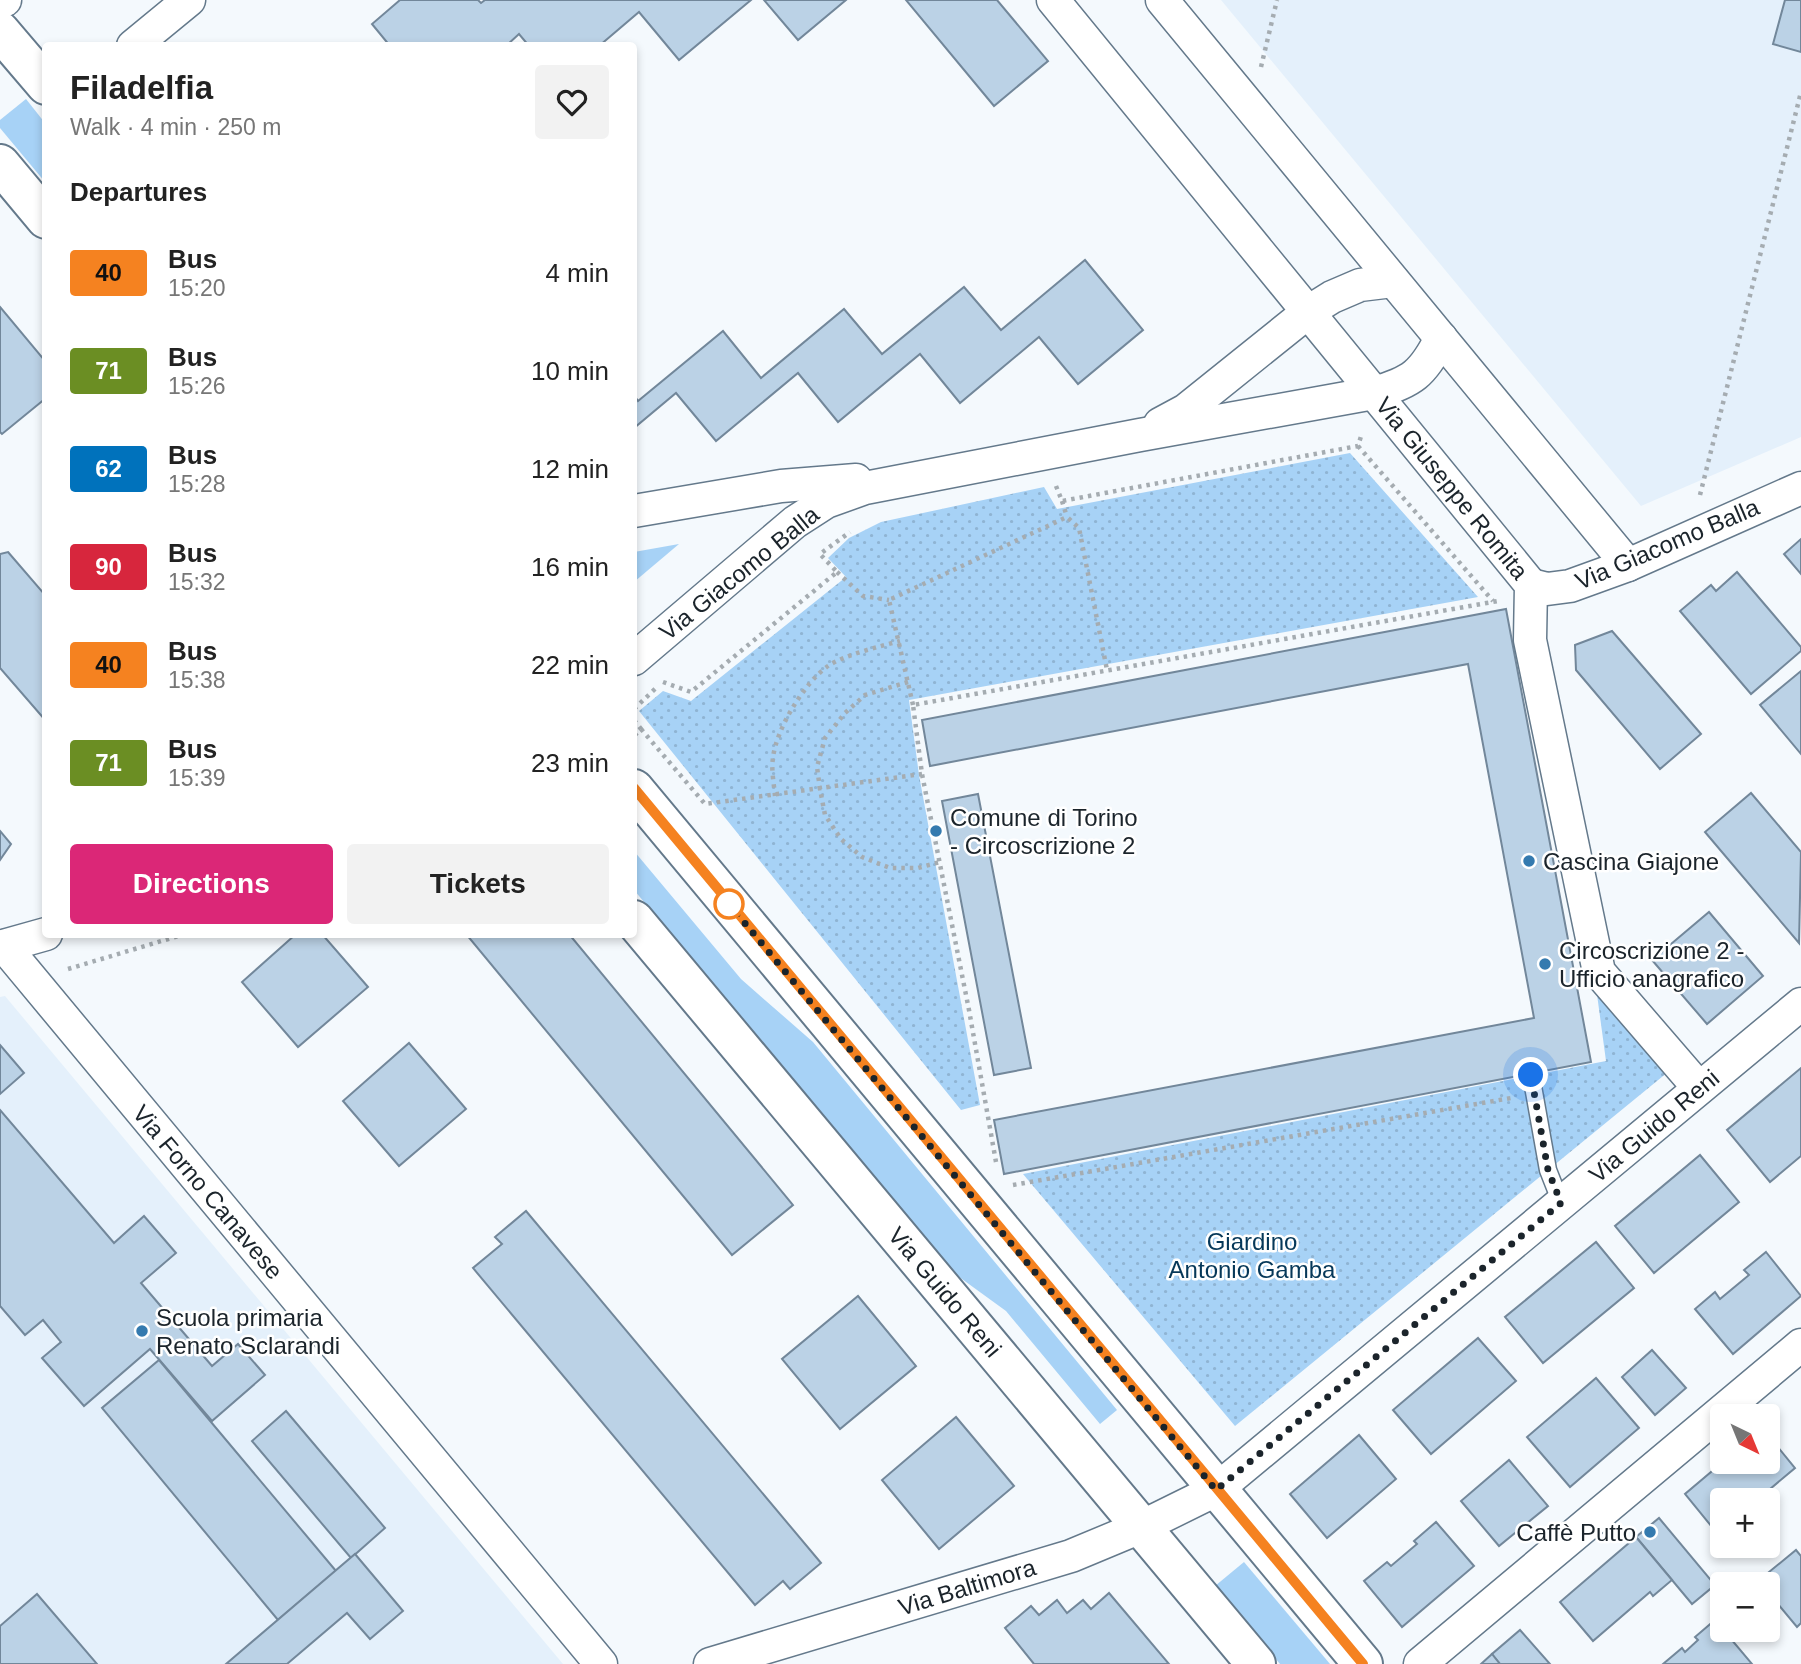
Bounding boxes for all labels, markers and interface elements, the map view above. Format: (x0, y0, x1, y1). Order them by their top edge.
button: heart (535, 65, 609, 139)
text: Filadelfia (70, 69, 213, 106)
text: Walk · 4 min · 250 m (70, 114, 281, 140)
text: Departures (70, 177, 207, 207)
text: Bus (168, 244, 217, 274)
text: 4 min (545, 258, 609, 288)
text: 40 (95, 259, 122, 286)
text: 15:20 (168, 275, 226, 301)
text: Bus (168, 342, 217, 372)
text: 10 min (531, 356, 609, 386)
text: 71 (95, 357, 122, 384)
text: 15:26 (168, 373, 226, 399)
street label: Via Giuseppe Romita (1370, 392, 1534, 585)
text: Bus (168, 440, 217, 470)
text: 12 min (531, 454, 609, 484)
text: 62 (95, 455, 122, 482)
text: 15:28 (168, 471, 226, 497)
street label: Via Giacomo Balla (1571, 493, 1764, 595)
street label: Via Giacomo Balla (654, 500, 825, 645)
text: Bus (168, 538, 217, 568)
text: 16 min (531, 552, 609, 582)
text: 90 (95, 553, 122, 580)
text: 15:32 (168, 569, 226, 595)
text: Bus (168, 636, 217, 666)
text: 22 min (531, 650, 609, 680)
text: 40 (95, 651, 122, 678)
text: 15:38 (168, 667, 226, 693)
text: Bus (168, 734, 217, 764)
text: 23 min (531, 748, 609, 778)
text: 71 (95, 749, 122, 776)
text: 15:39 (168, 765, 226, 791)
place label: Comune di Torino - Circoscrizione 2 (950, 804, 1138, 859)
marker: Comune di Torino - Circoscrizione 2 (928, 823, 944, 839)
button: Directions (70, 844, 333, 924)
button: Tickets (347, 844, 609, 924)
place label: Cascina Giajone (1543, 848, 1719, 875)
marker: Cascina Giajone (1521, 853, 1537, 869)
unlabelled marker (714, 889, 744, 919)
place label: Circoscrizione 2 - Ufficio anagrafico (1559, 937, 1744, 992)
marker: Circoscrizione 2 - Ufficio anagrafico (1537, 956, 1553, 972)
your location (1513, 1057, 1548, 1092)
street label: Via Guido Reni (1584, 1064, 1724, 1188)
street label: Via Forno Canavese (127, 1100, 289, 1284)
street label: Via Guido Reni (883, 1222, 1007, 1362)
park label: Giardino Antonio Gamba (1169, 1228, 1336, 1283)
place label: Scuola primaria Renato Sclarandi (156, 1304, 340, 1359)
marker: Scuola primaria Renato Sclarandi (134, 1323, 150, 1339)
north arrow (1710, 1404, 1780, 1474)
map controls (1710, 1404, 1780, 1642)
button: + (1710, 1488, 1780, 1558)
place label: Caffè Putto (1516, 1519, 1636, 1546)
marker: Caffè Putto (1642, 1524, 1658, 1540)
street label: Via Baltimora (895, 1553, 1040, 1621)
button: − (1710, 1572, 1780, 1642)

